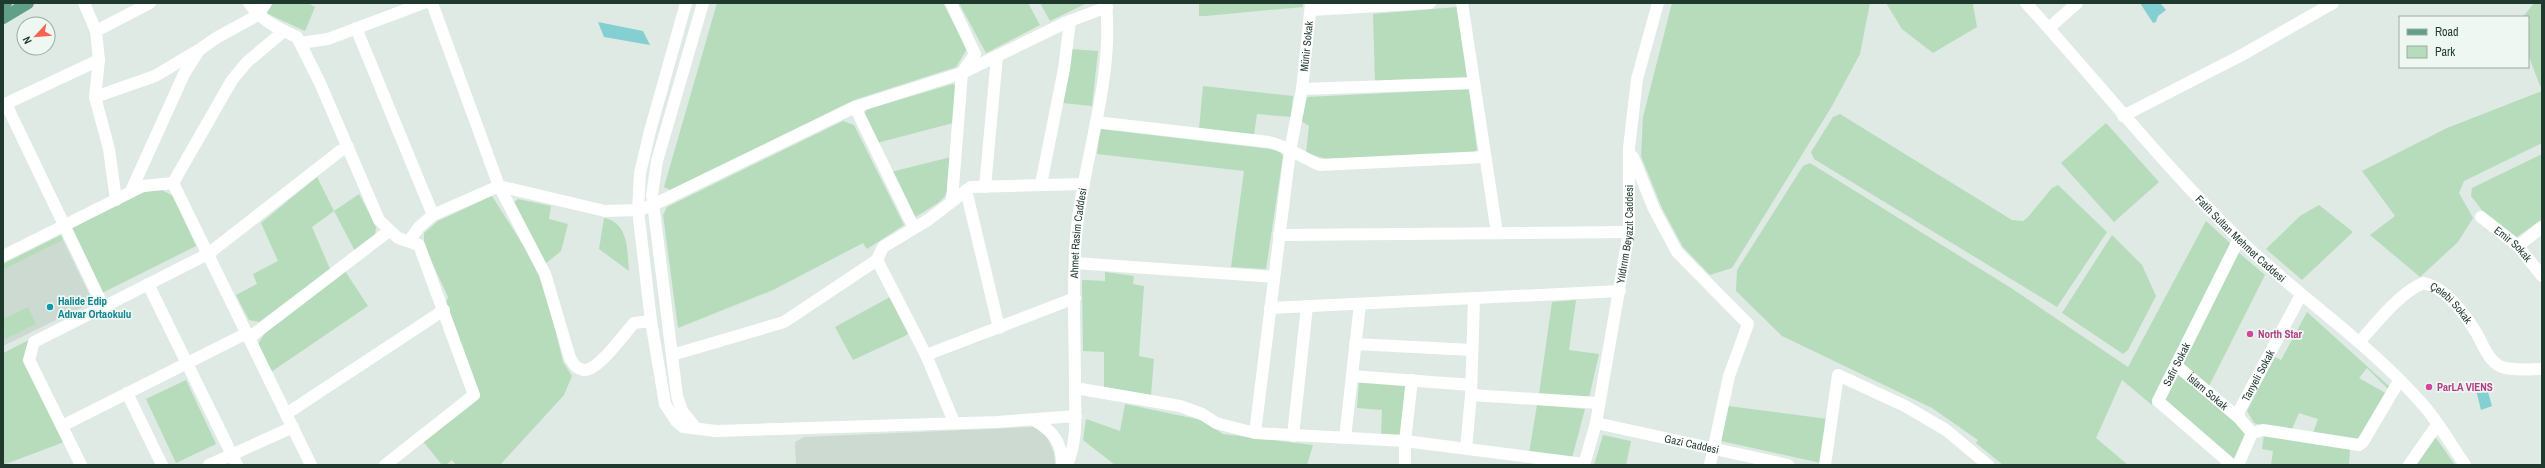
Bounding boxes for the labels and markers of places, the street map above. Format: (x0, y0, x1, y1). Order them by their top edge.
place label: Halide Edip Adıvar Ortaokulu (58, 294, 131, 321)
marker: Halide Edip Adıvar Ortaokulu (45, 302, 55, 312)
place label: North Star (2258, 327, 2303, 341)
marker: North Star (2245, 329, 2255, 339)
place label: ParLA VIENS (2437, 380, 2493, 394)
marker: ParLA VIENS (2424, 382, 2434, 392)

